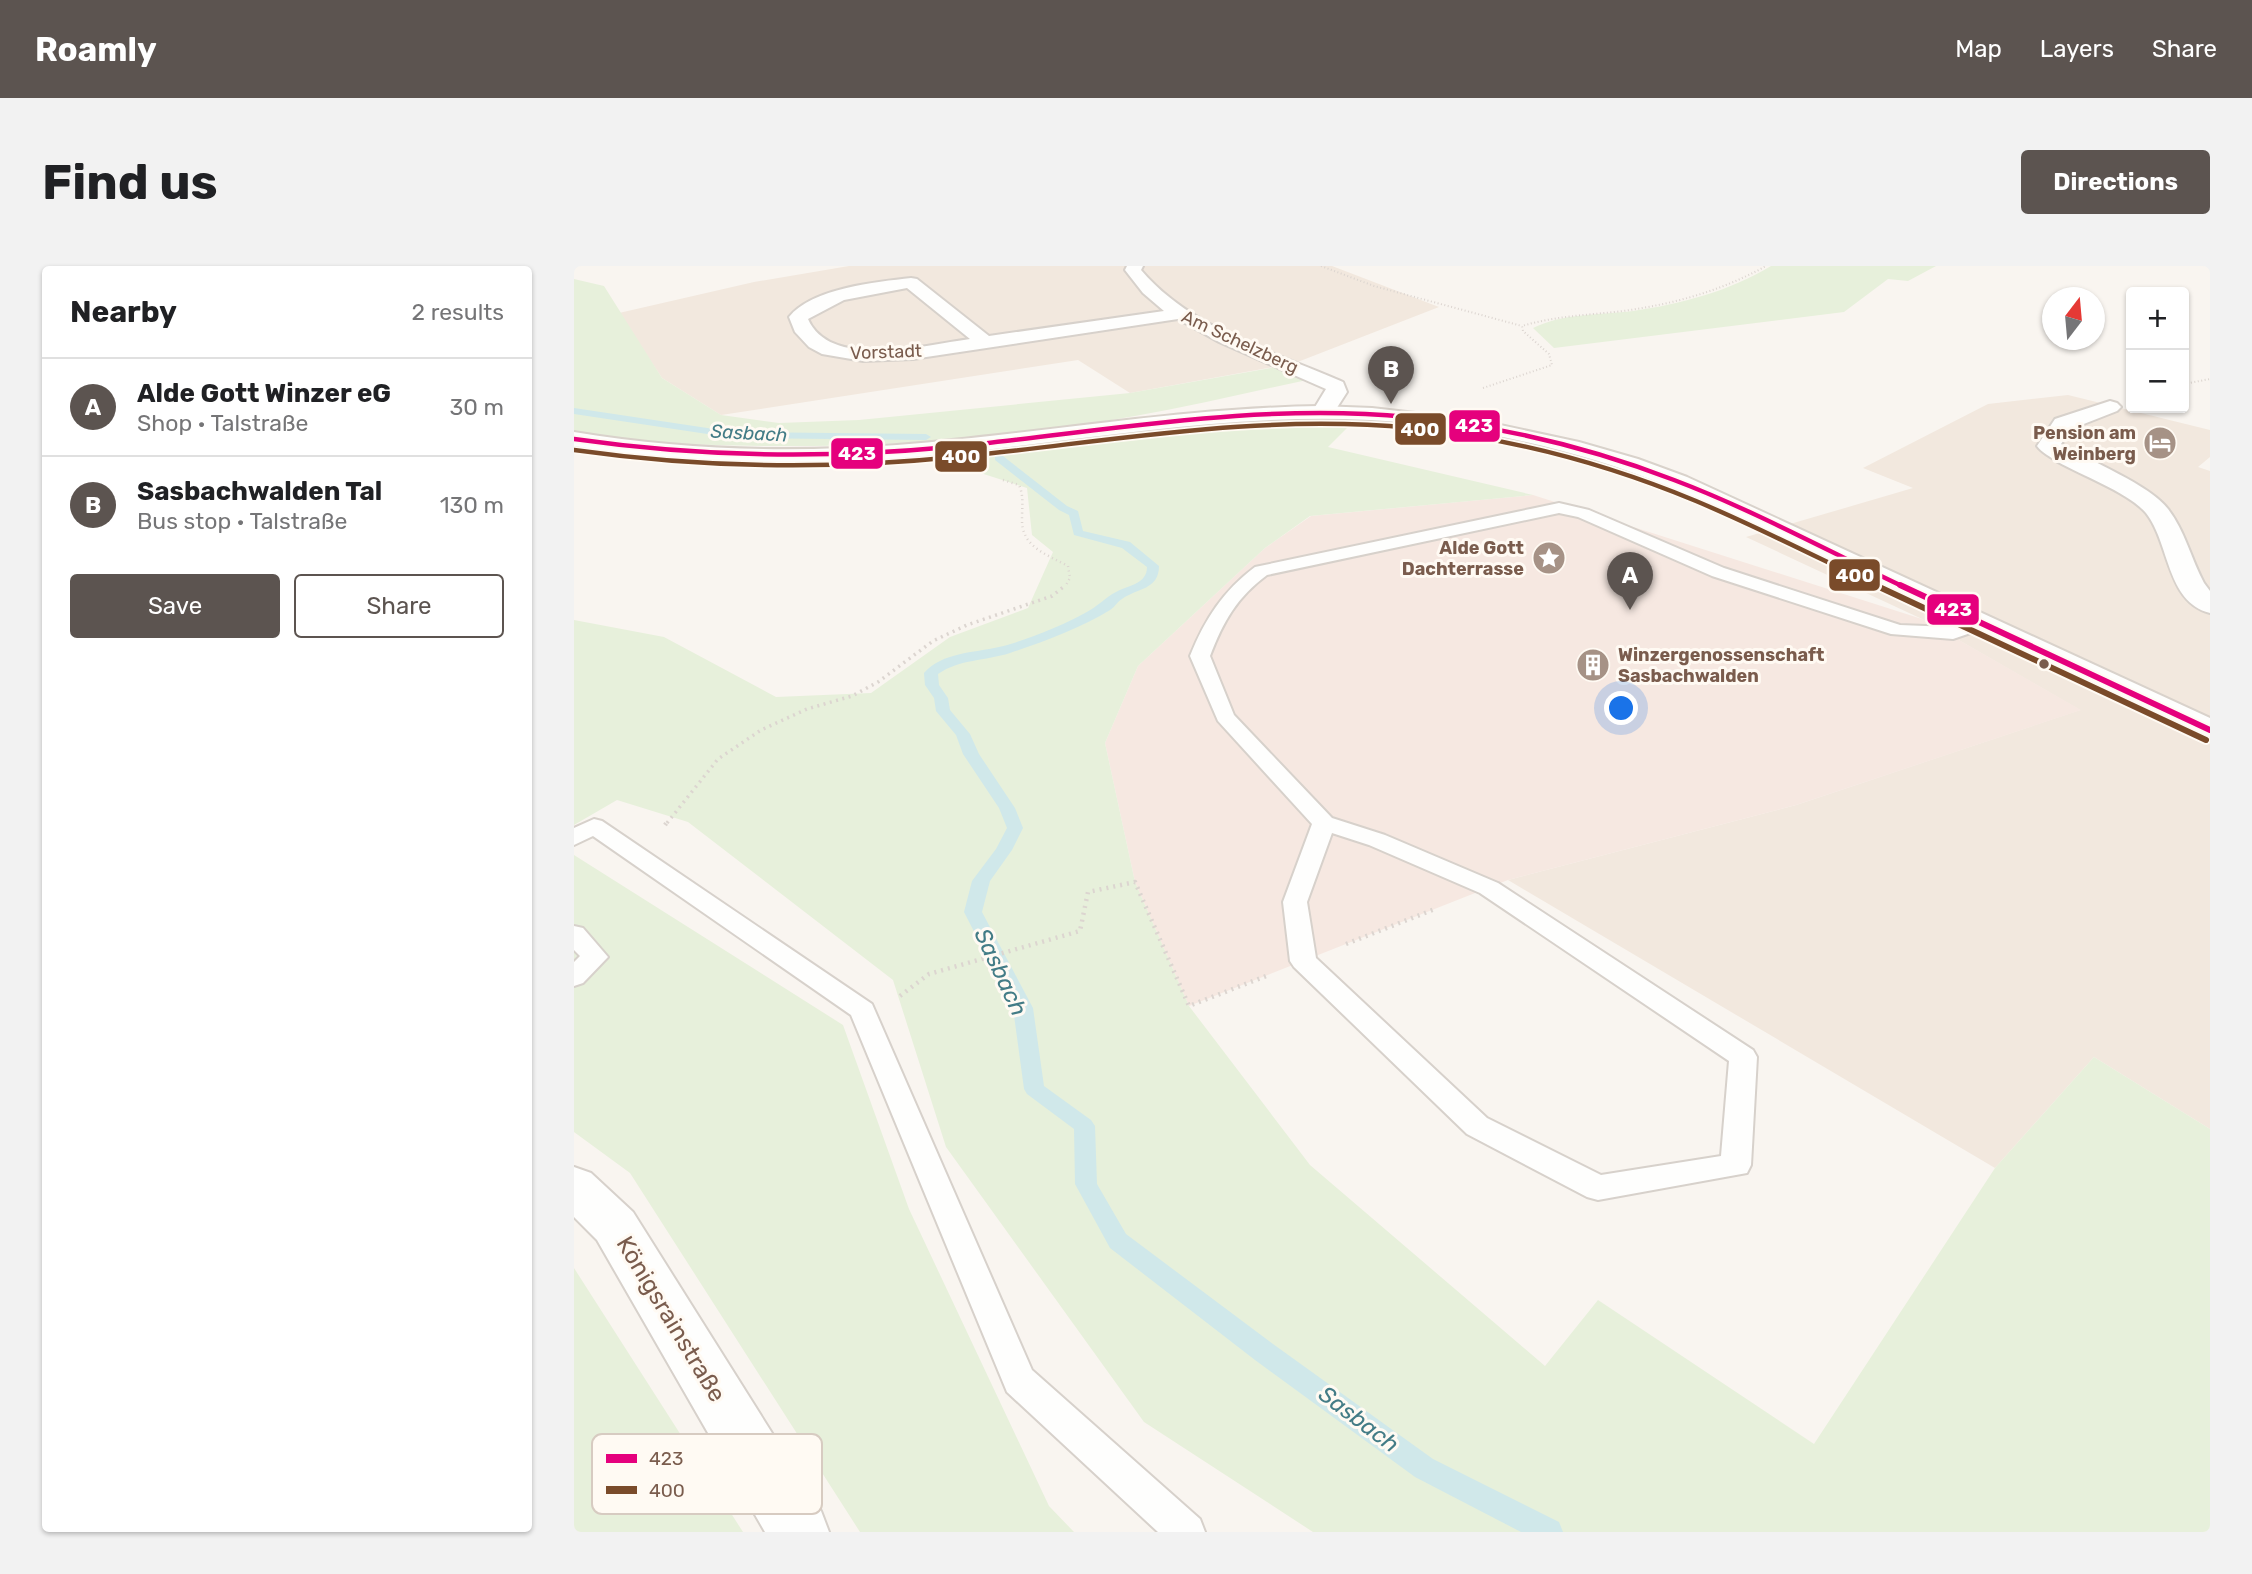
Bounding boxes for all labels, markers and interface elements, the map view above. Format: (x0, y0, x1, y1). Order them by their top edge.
text: Roamly (35, 30, 157, 69)
text: Map (1955, 35, 2002, 63)
text: Layers (2040, 35, 2114, 63)
text: Share (2152, 35, 2217, 63)
button: Directions (2021, 150, 2210, 214)
text: Find us (42, 153, 218, 211)
north arrow (2042, 287, 2105, 350)
map controls (2126, 287, 2189, 413)
button: + (2126, 287, 2189, 350)
text: Nearby (70, 294, 177, 330)
text: 2 results (412, 298, 504, 326)
street label: Am Schelzberg (1178, 305, 1302, 379)
street label: Vorstadt (850, 340, 922, 364)
pin: B (1368, 346, 1414, 404)
button: − (2126, 350, 2189, 413)
text: Alde Gott Winzer eG (137, 378, 391, 409)
text: A (85, 393, 101, 421)
text: 30 m (449, 393, 504, 421)
text: Shop · Talstraße (137, 409, 308, 437)
line badge: 423 (1448, 409, 1501, 443)
line badge: 400 (1394, 412, 1447, 446)
text: 423 (1455, 414, 1493, 437)
text: 400 (1401, 418, 1439, 441)
water label: Sasbach (710, 419, 788, 447)
place label: Pension am Weinberg (2033, 422, 2136, 465)
hotel icon: Pension am Weinberg (2141, 424, 2179, 462)
line badge: 423 (830, 437, 884, 470)
line badge: 400 (934, 440, 988, 473)
text: 423 (838, 442, 876, 465)
text: 400 (942, 445, 980, 468)
text: Sasbachwalden Tal (137, 476, 382, 507)
text: B (85, 491, 101, 519)
text: 130 m (440, 491, 504, 519)
text: Bus stop · Talstraße (137, 507, 347, 535)
place label: Alde Gott Dachterrasse (1402, 537, 1524, 580)
place icon: Alde Gott Dachterrasse (1530, 539, 1568, 577)
pin: A (1607, 552, 1653, 610)
line badge: 400 (1828, 558, 1881, 592)
text: 400 (1836, 564, 1874, 587)
button: Save (70, 574, 280, 638)
button: Share (294, 574, 504, 638)
line badge: 423 (1926, 593, 1980, 626)
text: 423 (1934, 598, 1972, 621)
place label: Winzergenossenschaft Sasbachwalden (1618, 644, 1824, 687)
building icon: Winzergenossenschaft Sasbachwalden (1574, 646, 1612, 684)
unlabelled marker (2037, 657, 2051, 671)
your location (1604, 691, 1638, 725)
water label: Sasbach (969, 924, 1033, 1020)
street label: Königsrainstraße (611, 1231, 731, 1407)
water label: Sasbach (1313, 1380, 1405, 1458)
legend (592, 1434, 822, 1514)
text: 423 (649, 1447, 683, 1470)
text: 400 (649, 1479, 685, 1502)

